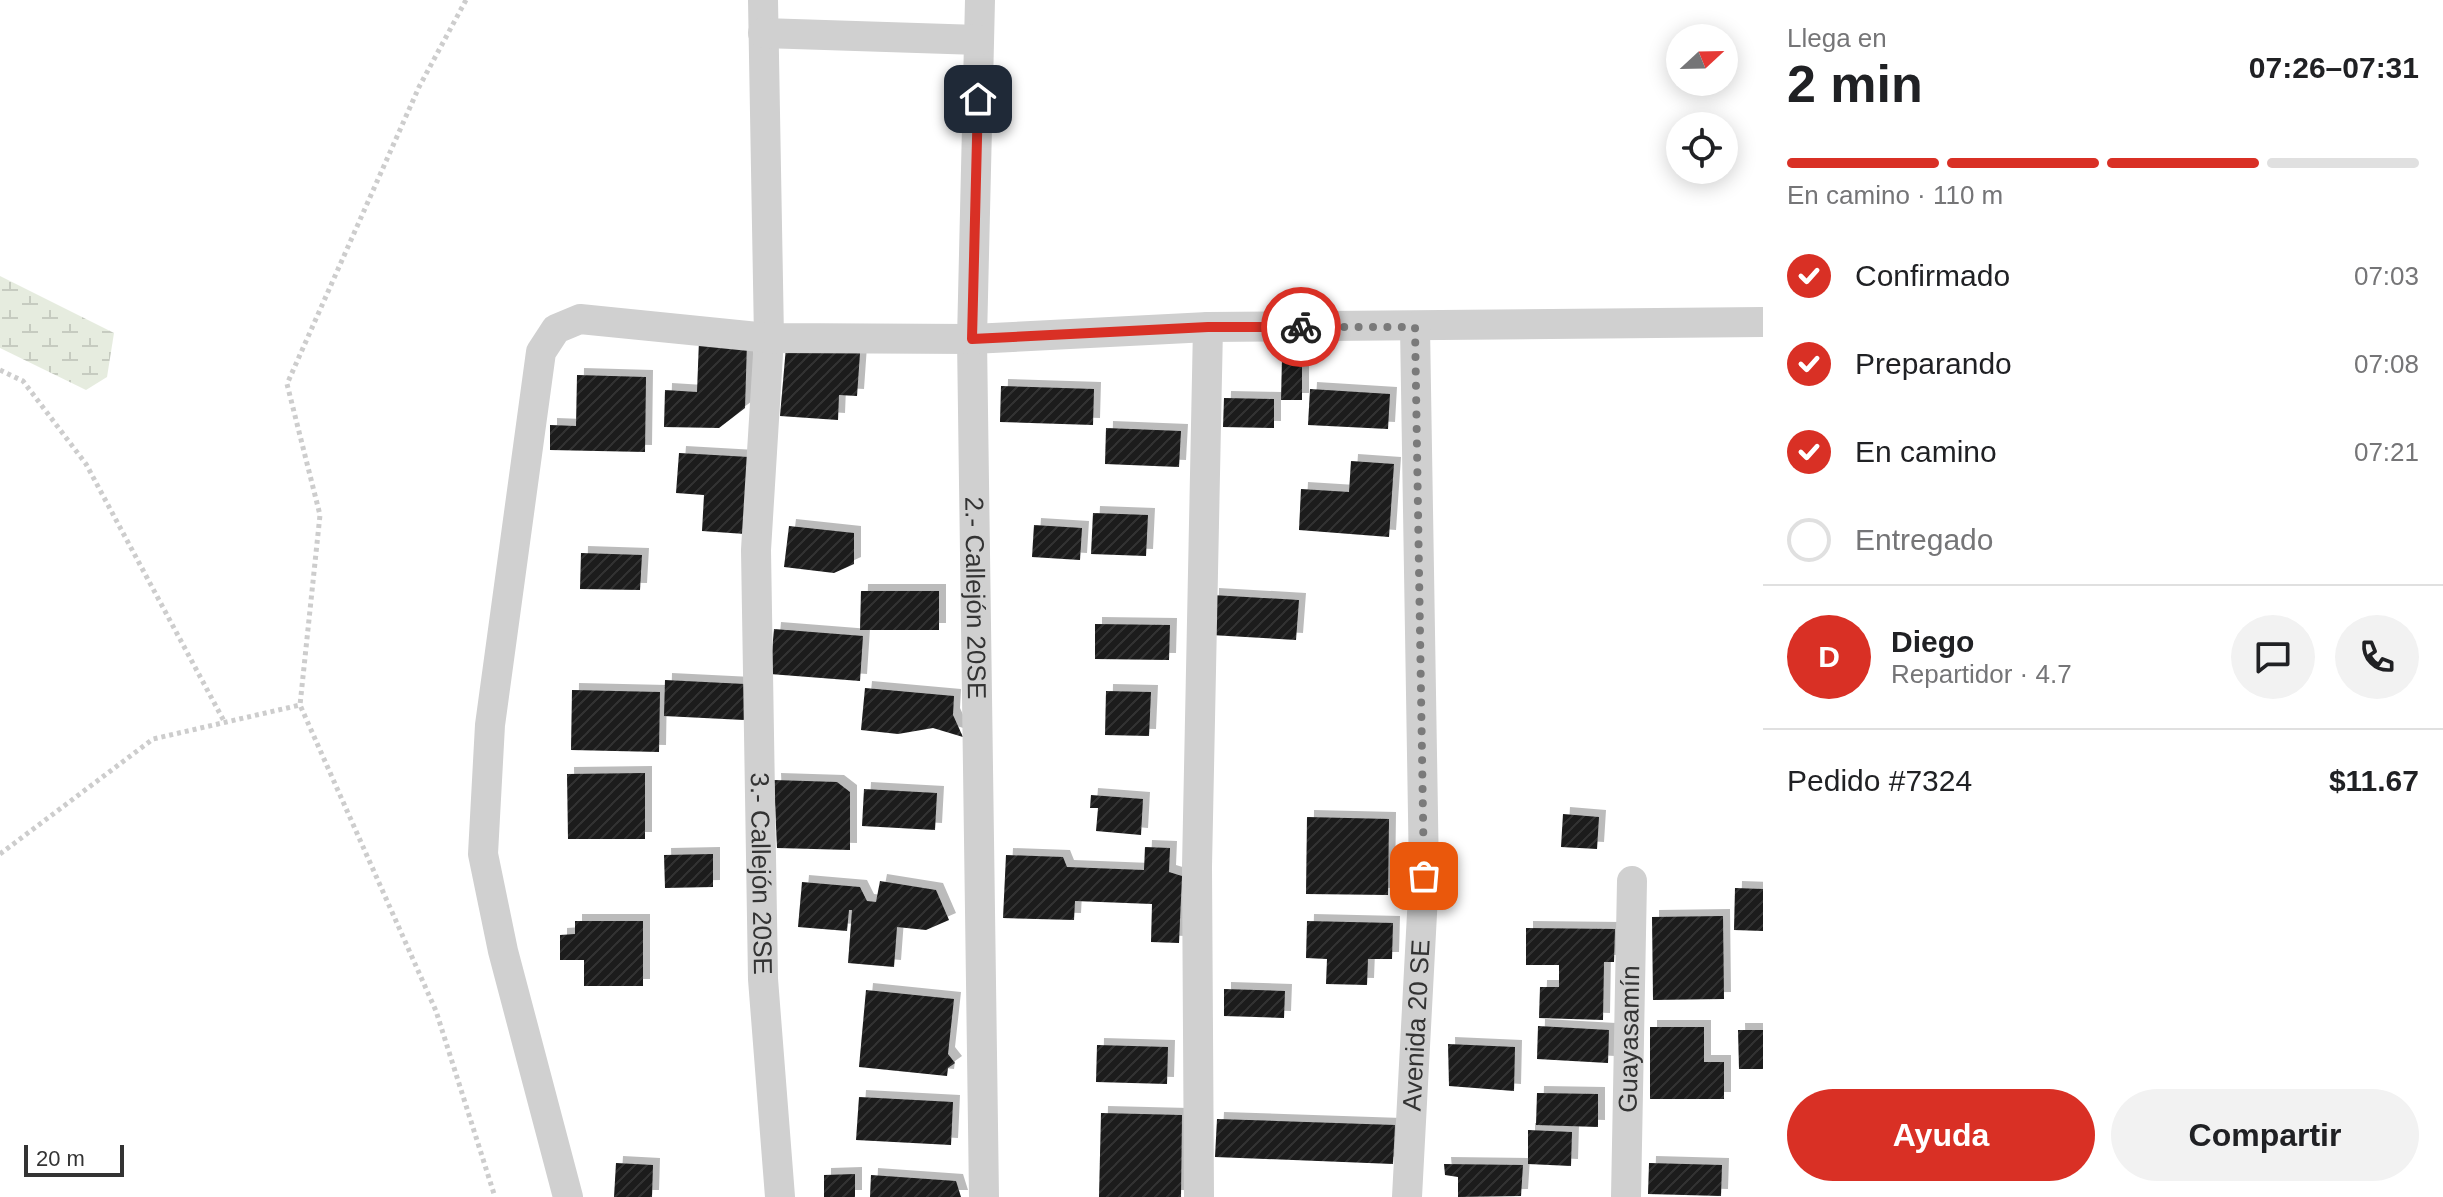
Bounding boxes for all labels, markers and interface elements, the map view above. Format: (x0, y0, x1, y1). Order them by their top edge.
text: Llega en (1787, 23, 1887, 53)
north arrow (1666, 24, 1738, 96)
map controls (1666, 24, 1738, 184)
text: 07:26–07:31 (2249, 51, 2419, 84)
text: 2 min (1787, 55, 1923, 113)
pin (944, 65, 1012, 133)
icon: home (956, 77, 1000, 121)
button: locate (1666, 112, 1738, 184)
text: En camino · 110 m (1787, 180, 2003, 210)
icon: check (1787, 254, 1831, 298)
text: Confirmado (1855, 259, 2010, 292)
text: 07:03 (2354, 261, 2419, 291)
courier (1261, 287, 1341, 367)
icon: bike (1279, 305, 1323, 349)
icon: check (1787, 342, 1831, 386)
text: Preparando (1855, 347, 2012, 380)
text: 07:08 (2354, 349, 2419, 379)
icon: check (1787, 430, 1831, 474)
text: En camino (1855, 435, 1997, 468)
text: 07:21 (2354, 437, 2419, 467)
street label: 2.- Callejón 20SE (959, 496, 992, 699)
text: Entregado (1855, 523, 1993, 556)
button: chat (2231, 615, 2315, 699)
button: phone (2335, 615, 2419, 699)
text: Diego (1891, 625, 1974, 658)
text: D (1818, 640, 1840, 673)
text: Repartidor · 4.7 (1891, 659, 2072, 689)
text: Pedido #7324 (1787, 764, 1972, 797)
text: $11.67 (2329, 764, 2419, 797)
street label: 3.- Callejón 20SE (745, 772, 778, 975)
pin (1390, 842, 1458, 910)
icon: bag (1402, 854, 1446, 898)
street label: Avenida 20 SE (1397, 939, 1436, 1112)
street label: Guayasamín (1613, 965, 1645, 1113)
button: Ayuda (1787, 1089, 2095, 1181)
button: Compartir (2111, 1089, 2419, 1181)
scale bar (24, 1141, 124, 1177)
text: 20 m (36, 1146, 85, 1171)

